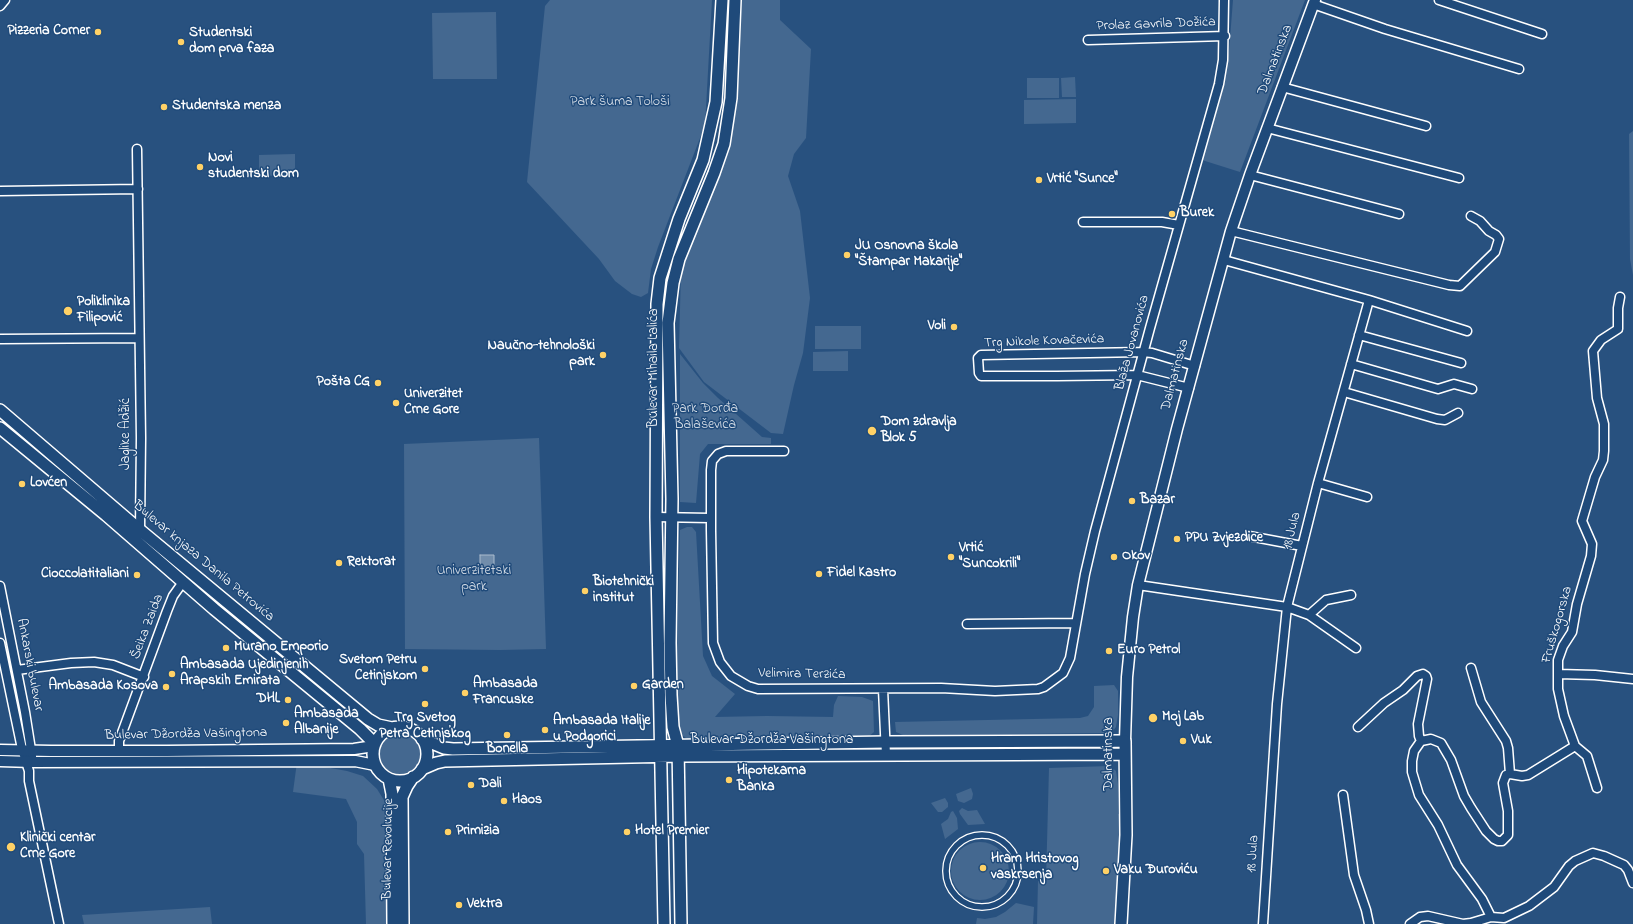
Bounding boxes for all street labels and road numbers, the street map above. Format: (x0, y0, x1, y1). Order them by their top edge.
street label: Prolaz Gavrila Dožića (1096, 15, 1216, 35)
street label: Dalmatinska (1255, 23, 1297, 97)
street label: Blaža Jovanovića (1112, 293, 1154, 393)
street label: Bulevar Mihaila Lalića (647, 308, 663, 428)
street label: Trg Nikole Kovačevića (984, 332, 1104, 352)
street label: Dalmatinska (1158, 337, 1194, 413)
street label: Jaglike Adžić (119, 398, 135, 470)
street label: Bulevar knjaza Danila Petrovića (129, 498, 277, 626)
street label: 18 Jula (1280, 511, 1306, 551)
street label: Fruškogorska (1539, 584, 1577, 666)
street label: Šeika Zaida (128, 592, 168, 662)
street label: Ankarski bulevar (12, 617, 46, 713)
street label: Velimira Terzića (758, 666, 846, 684)
street label: Dalmatinska (1102, 717, 1118, 791)
street label: Bulevar Džordža Vašingtona (104, 725, 268, 745)
street label: Bulevar Džordža Vašingtona (691, 733, 853, 749)
street label: Bulevar Revolucije (380, 798, 398, 900)
street label: 18 Jula (1244, 835, 1264, 873)

